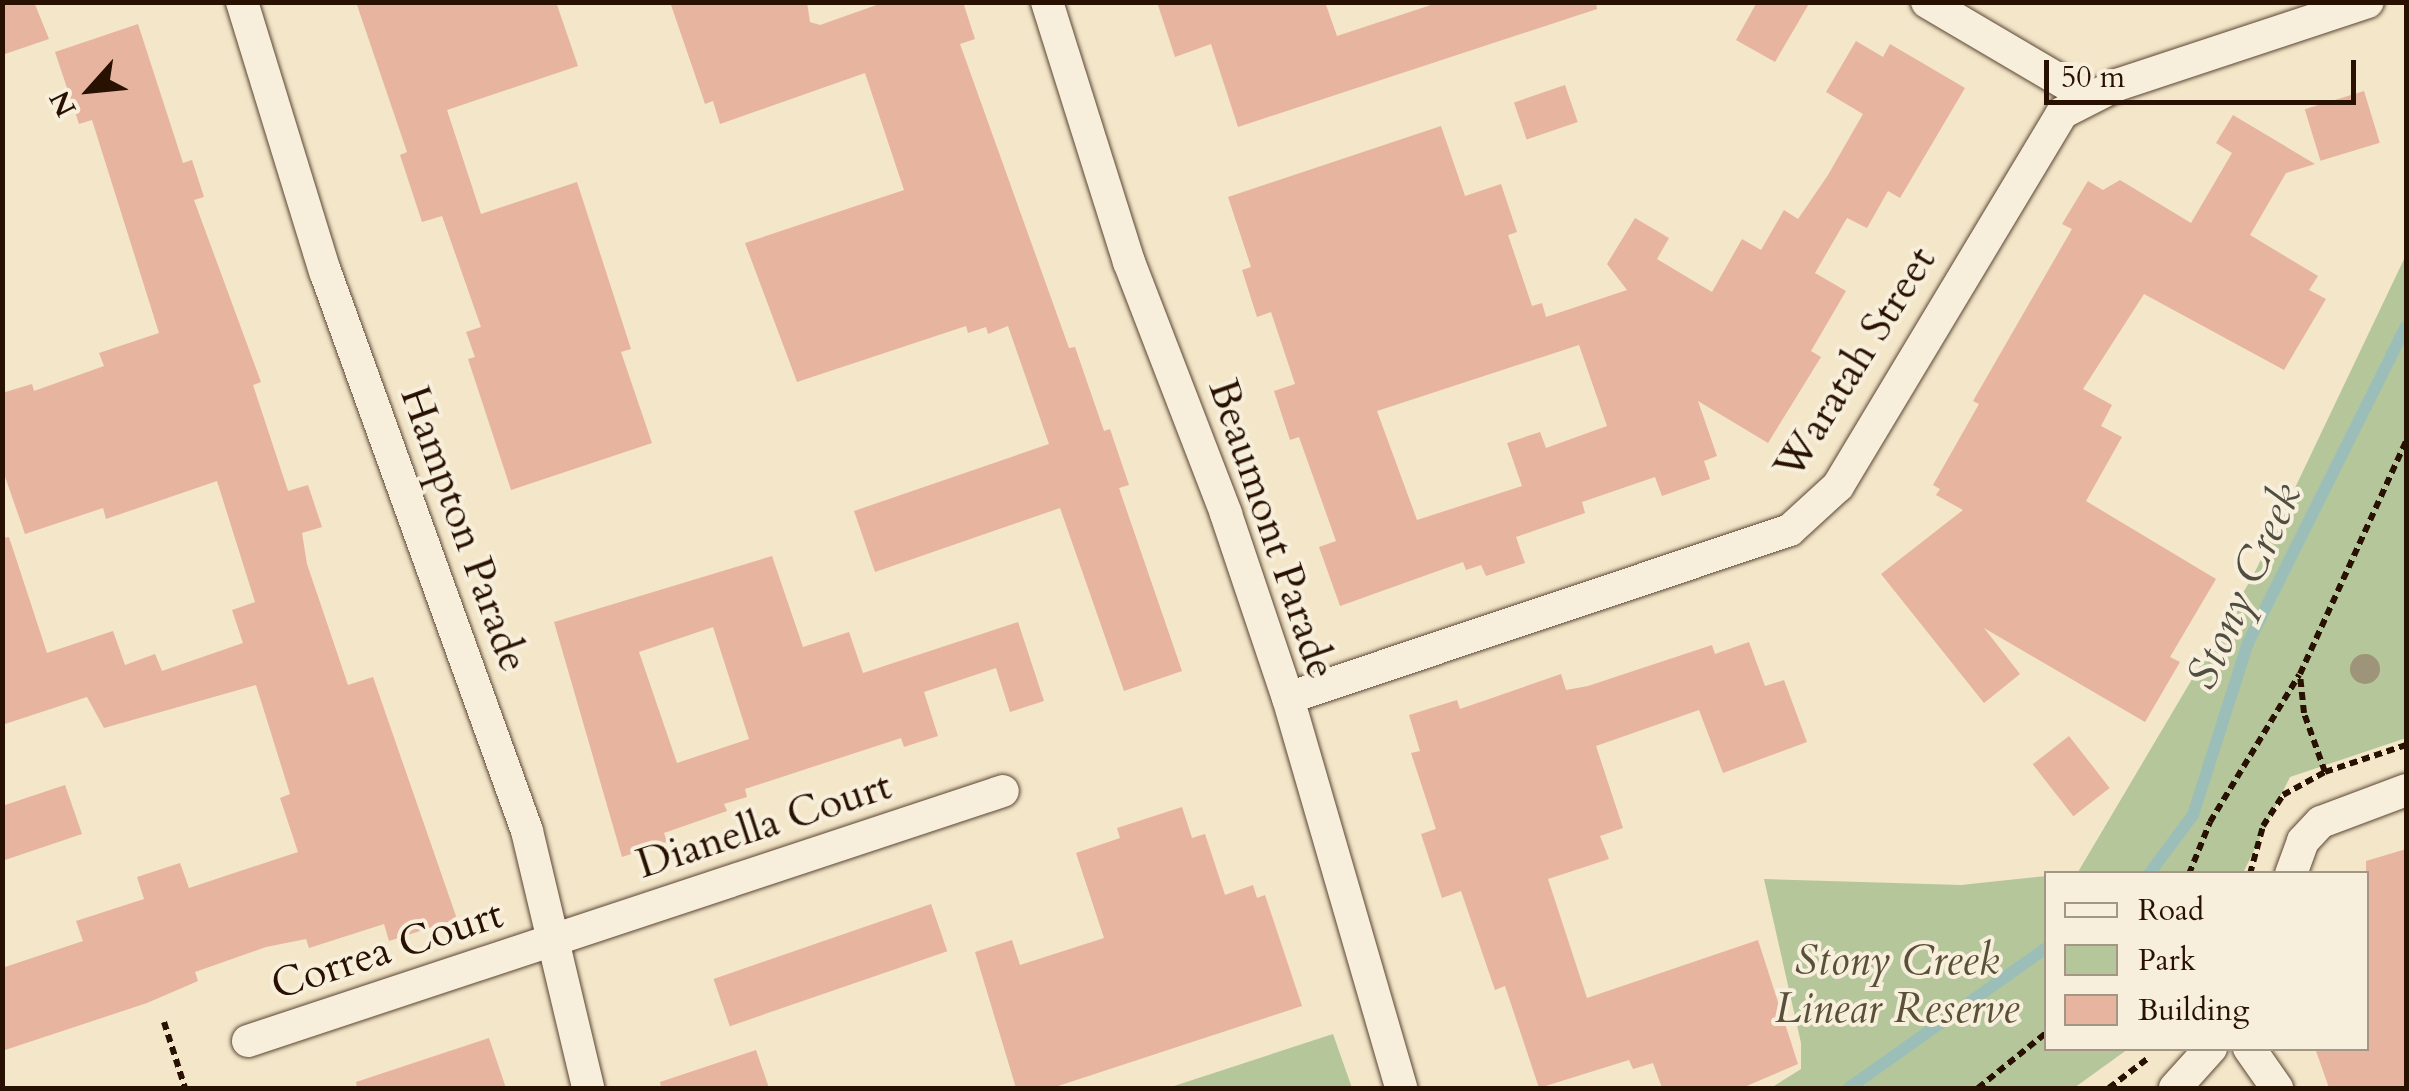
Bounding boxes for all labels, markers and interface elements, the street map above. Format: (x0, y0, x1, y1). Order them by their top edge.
north arrow (40, 40, 140, 140)
scale bar (2049, 40, 2362, 102)
text: 50 m (2061, 57, 2125, 98)
text: N (41, 84, 86, 123)
street label: Waratah Street (1763, 237, 1947, 489)
street label: Beaumont Parade (1197, 373, 1347, 685)
street label: Hampton Parade (389, 379, 539, 679)
water label: Stony Creek (2175, 475, 2313, 697)
street label: Dianella Court (631, 760, 897, 890)
legend (2044, 871, 2369, 1051)
street label: Correa Court (265, 889, 509, 1011)
text: Road (2138, 890, 2204, 931)
park label: Stony Creek Linear Reserve (1775, 936, 2019, 1034)
text: Park (2138, 940, 2196, 981)
text: Building (2138, 990, 2249, 1031)

